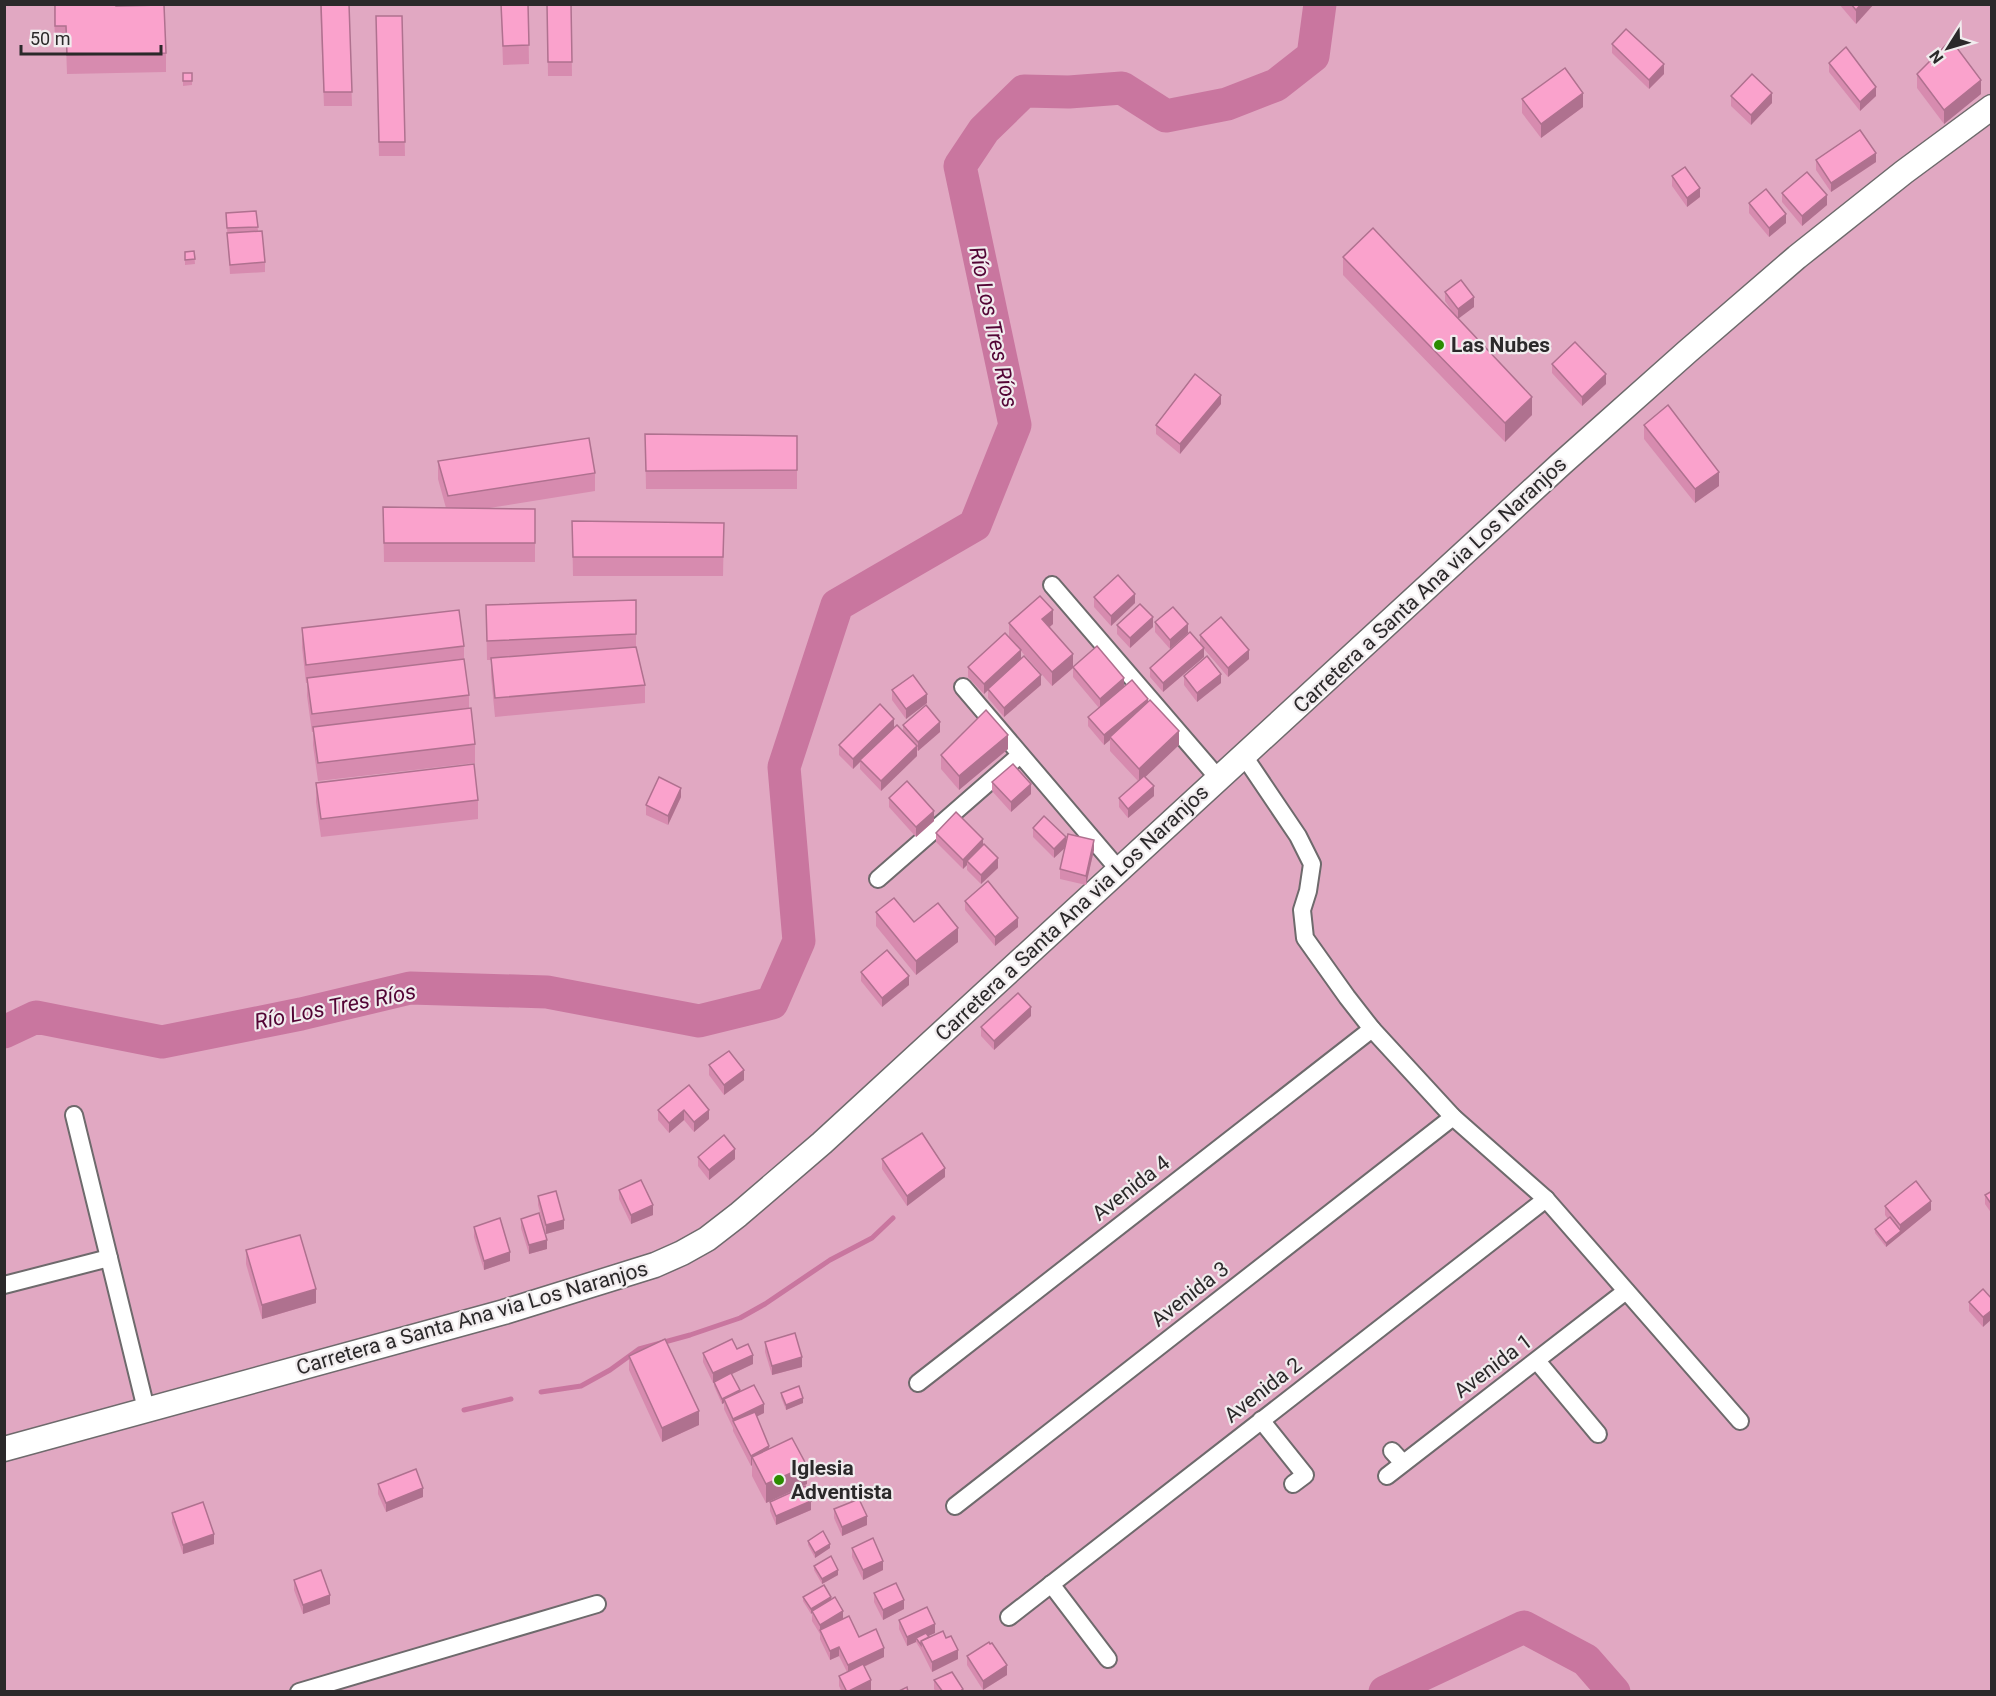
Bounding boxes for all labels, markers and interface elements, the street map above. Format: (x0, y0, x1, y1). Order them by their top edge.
scale bar (21, 18, 160, 56)
north arrow (1918, 18, 1978, 78)
text: 50 m (30, 28, 70, 49)
text: N (1925, 46, 1947, 67)
water label: Río Los Tres Ríos (964, 244, 1023, 410)
place label: Las Nubes (1451, 333, 1550, 357)
marker: Las Nubes (1432, 338, 1446, 352)
street label: Carretera a Santa Ana via Los Naranjos (1289, 452, 1571, 718)
street label: Carretera a Santa Ana via Los Naranjos (931, 780, 1213, 1046)
water label: Río Los Tres Ríos (252, 979, 418, 1034)
street label: Avenida 4 (1088, 1150, 1175, 1226)
street label: Carretera a Santa Ana via Los Naranjos (294, 1256, 650, 1380)
street label: Avenida 3 (1147, 1256, 1233, 1332)
street label: Avenida 1 (1449, 1329, 1537, 1403)
street label: Avenida 2 (1220, 1352, 1307, 1428)
place label: Iglesia Adventista (791, 1456, 892, 1504)
marker: Iglesia Adventista (772, 1473, 786, 1487)

